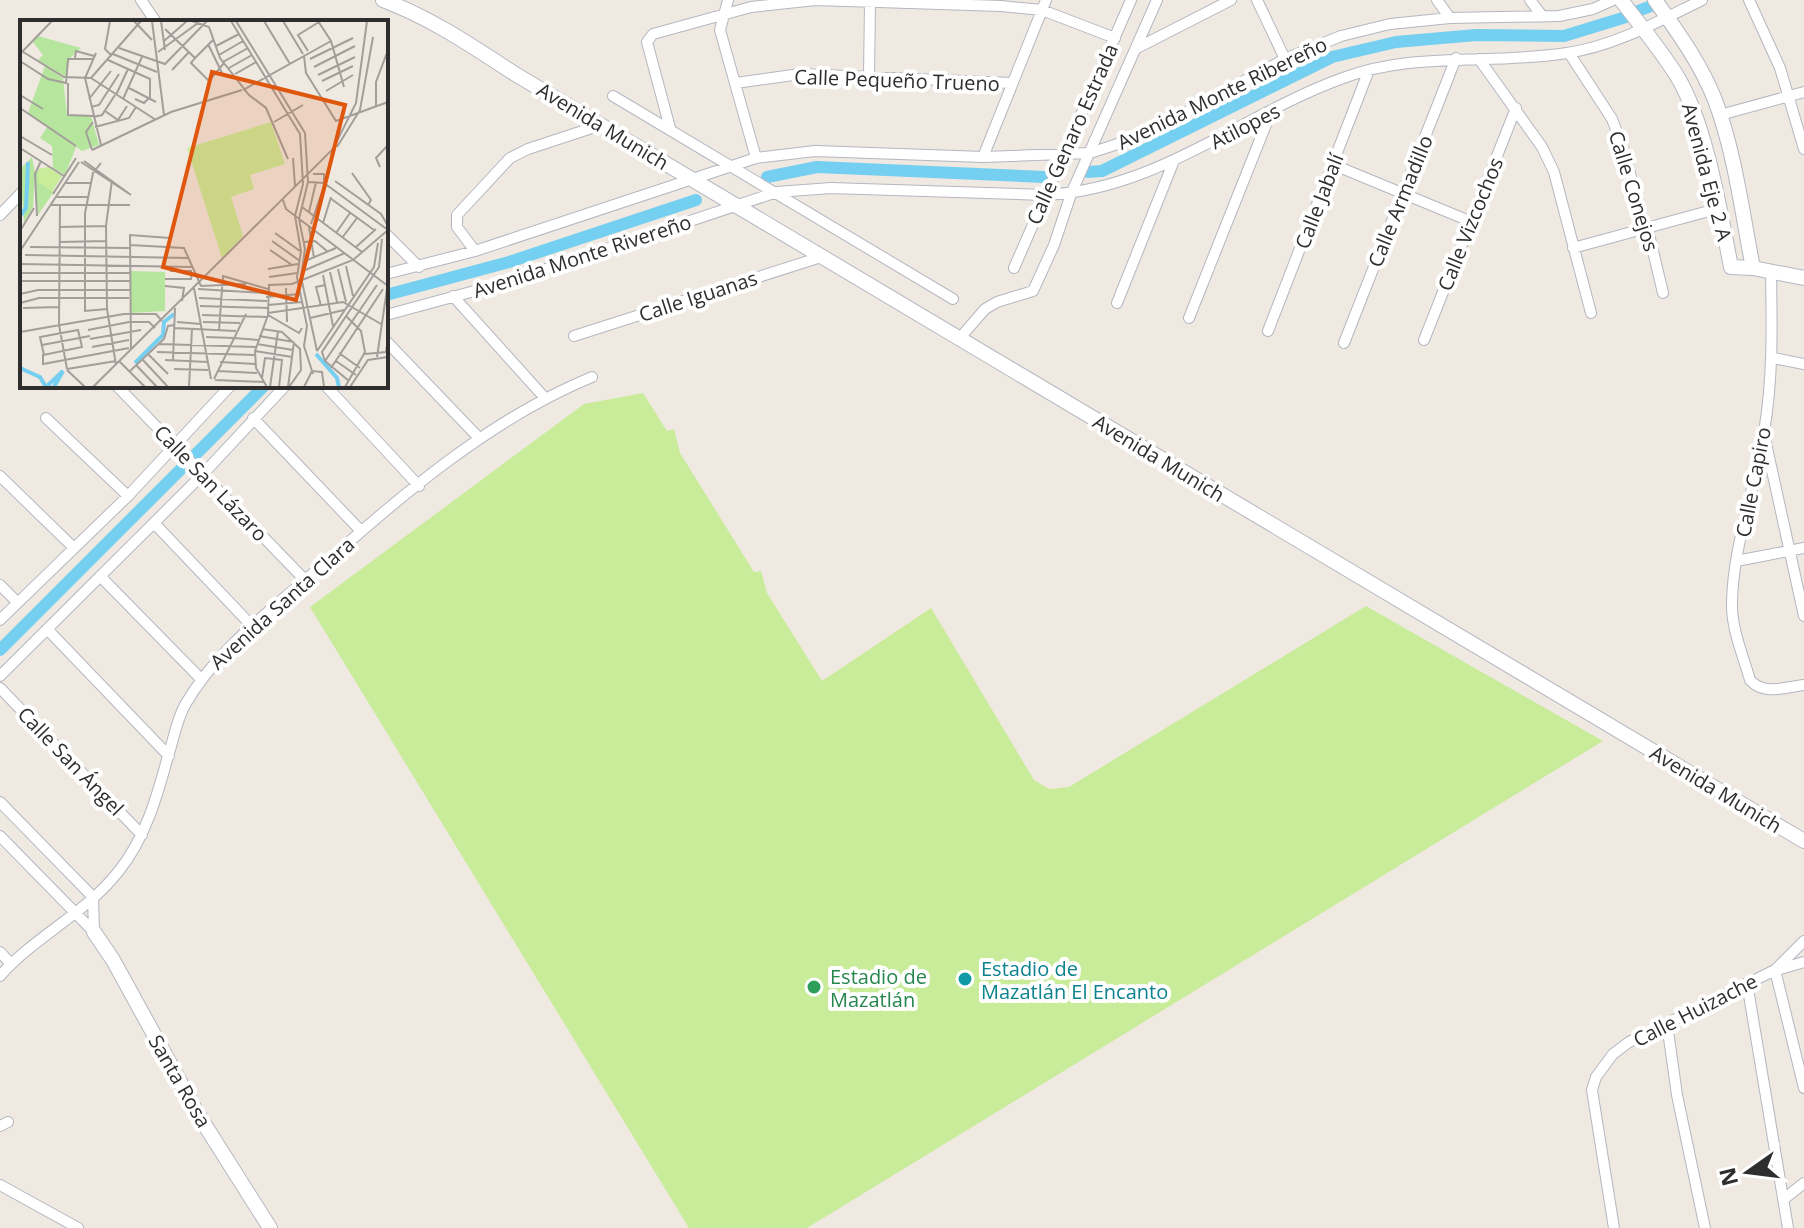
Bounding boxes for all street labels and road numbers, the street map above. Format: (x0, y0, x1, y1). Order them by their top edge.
street label: Avenida Monte Ribereño (1113, 30, 1331, 156)
street label: Calle Genaro Estrada (1020, 39, 1124, 229)
street label: Calle Pequeño Trueno (794, 63, 1000, 97)
street label: Avenida Munich (532, 76, 674, 176)
street label: Atilopes (1206, 97, 1284, 155)
street label: Avenida Eje 2 A (1676, 100, 1738, 244)
street label: Calle Conejos (1603, 127, 1665, 255)
street label: Calle Armadillo (1361, 131, 1439, 271)
street label: Calle Jabalí (1288, 149, 1350, 253)
street label: Calle Vizcochos (1431, 153, 1509, 295)
street label: Avenida Monte Rivereño (469, 208, 695, 304)
street label: Calle Iguanas (635, 264, 761, 328)
street label: Avenida Munich (1088, 408, 1230, 508)
street label: Calle San Lázaro (148, 419, 274, 547)
street label: Calle Capiro (1729, 425, 1777, 539)
street label: Avenida Santa Clara (204, 531, 360, 675)
street label: Calle San Ángel (12, 701, 130, 821)
street label: Avenida Munich (1645, 739, 1787, 839)
street label: Calle Huizache (1628, 967, 1762, 1053)
street label: Santa Rosa (143, 1030, 217, 1132)

